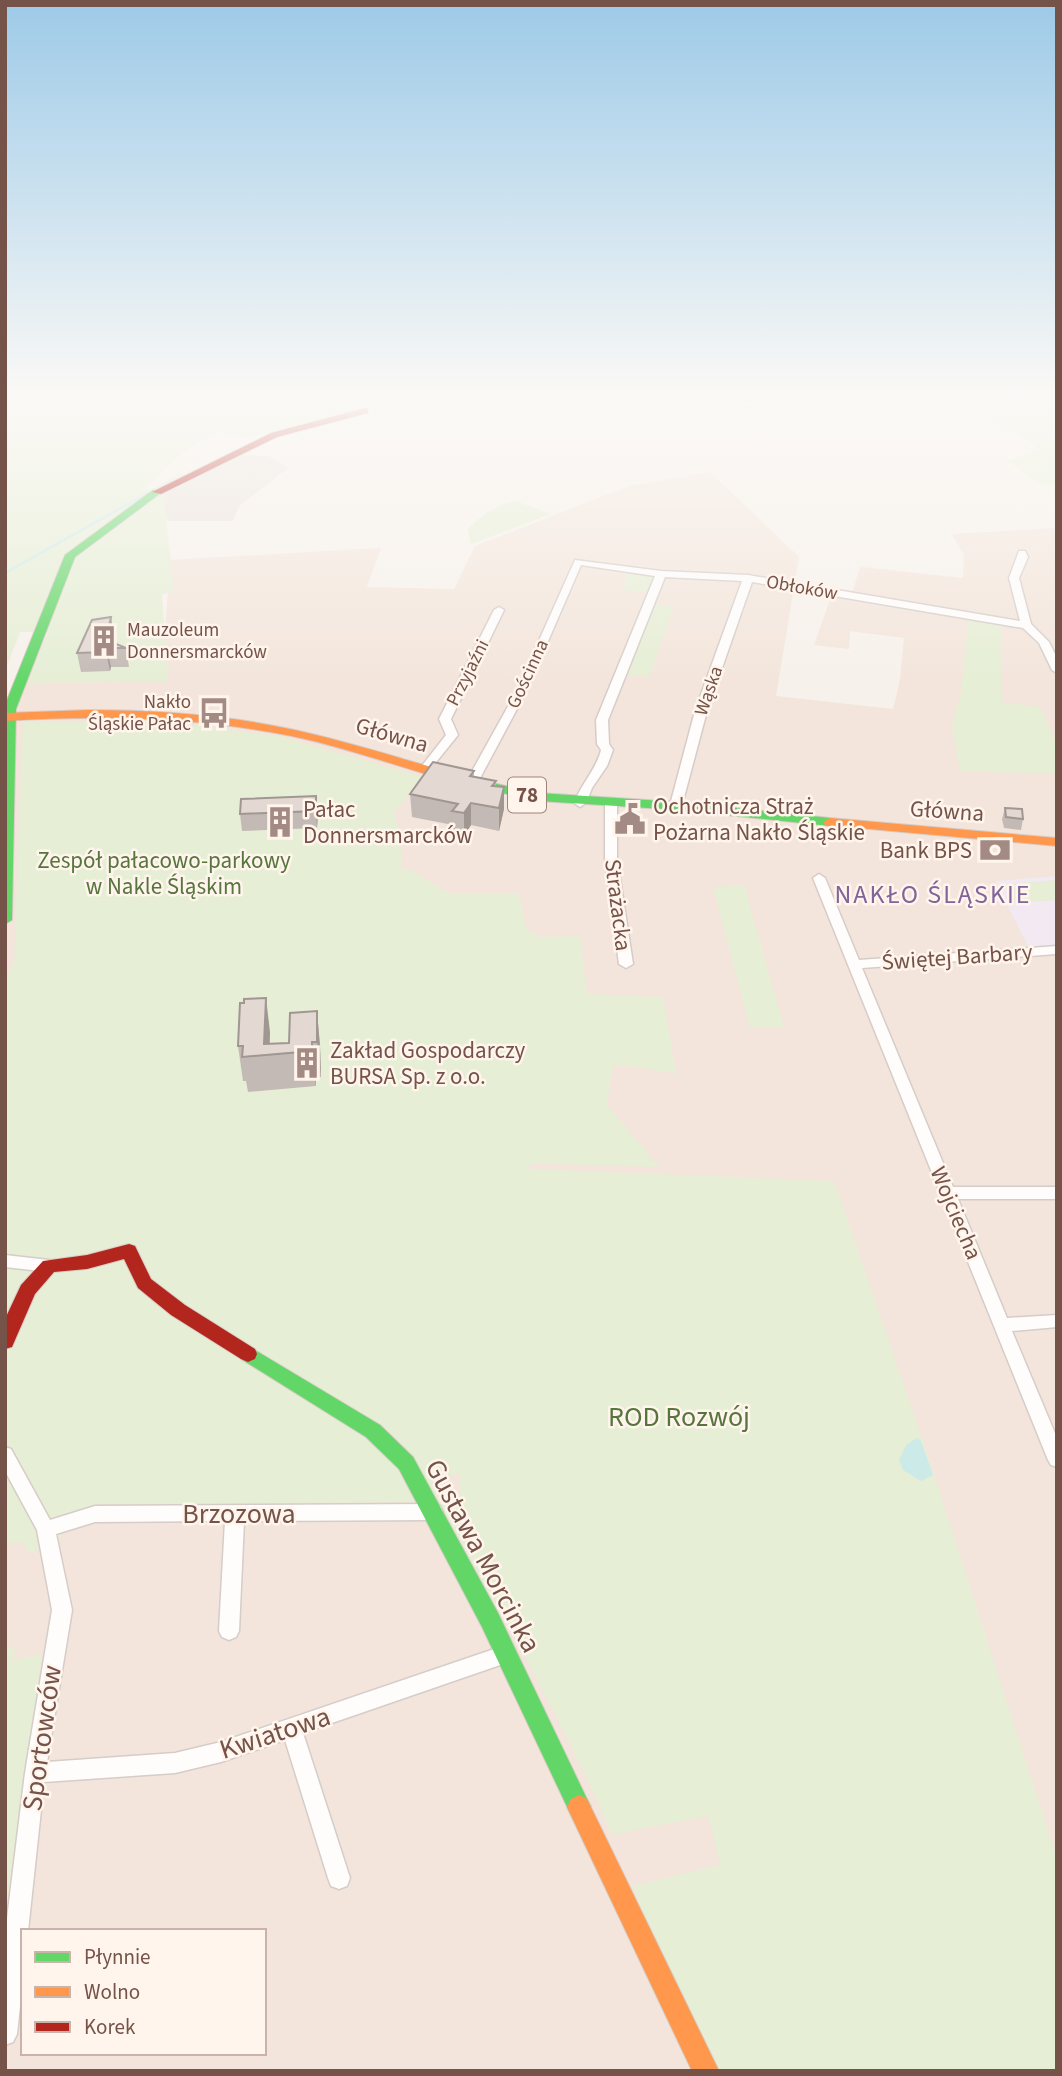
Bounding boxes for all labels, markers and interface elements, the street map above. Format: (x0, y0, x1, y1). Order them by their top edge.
street label: Obłoków (764, 568, 840, 608)
place label: Mauzoleum Donnersmarcków (127, 617, 267, 666)
building icon: Mauzoleum Donnersmarcków (87, 624, 121, 658)
street label: Przyjaźni (440, 635, 496, 711)
street label: Gościnna (500, 635, 556, 713)
street label: Wąska (688, 663, 730, 719)
place label: Nakło Śląskie Pałac (88, 689, 191, 738)
bus stop icon: Nakło Śląskie Pałac (197, 696, 231, 730)
street label: Główna (352, 709, 432, 761)
road number: 78 (508, 778, 546, 812)
place label: Ochotnicza Straż Pożarna Nakło Śląskie (653, 790, 865, 849)
street label: Główna (909, 792, 985, 830)
place label: Pałac Donnersmarcków (303, 793, 473, 852)
public building icon: Ochotnicza Straż Pożarna Nakło Śląskie (613, 802, 647, 836)
building icon: Pałac Donnersmarcków (263, 805, 297, 839)
bank icon: Bank BPS (978, 833, 1012, 867)
place label: Bank BPS (880, 834, 972, 867)
park label: Zespół pałacowo-parkowy w Nakle Śląskim (37, 844, 291, 903)
street label: Strażacka (596, 857, 640, 953)
district label: NAKŁO ŚLĄSKIE (835, 876, 1032, 913)
street label: Świętej Barbary (880, 935, 1034, 979)
place label: Zakład Gospodarczy BURSA Sp. z o.o. (330, 1034, 526, 1093)
building icon: Zakład Gospodarczy BURSA Sp. z o.o. (290, 1046, 324, 1080)
street label: Wojciecha (922, 1161, 990, 1265)
park label: ROD Rozwój (608, 1397, 750, 1437)
street label: Gustawa Morcinka (415, 1452, 551, 1660)
street label: Brzozowa (182, 1494, 296, 1534)
street label: Sportowców (12, 1662, 72, 1814)
street label: Kwiatowa (214, 1696, 336, 1770)
legend (21, 1929, 266, 2055)
text: Płynnie (84, 1942, 151, 1972)
text: Wolno (84, 1977, 140, 2007)
text: Korek (84, 2012, 136, 2042)

